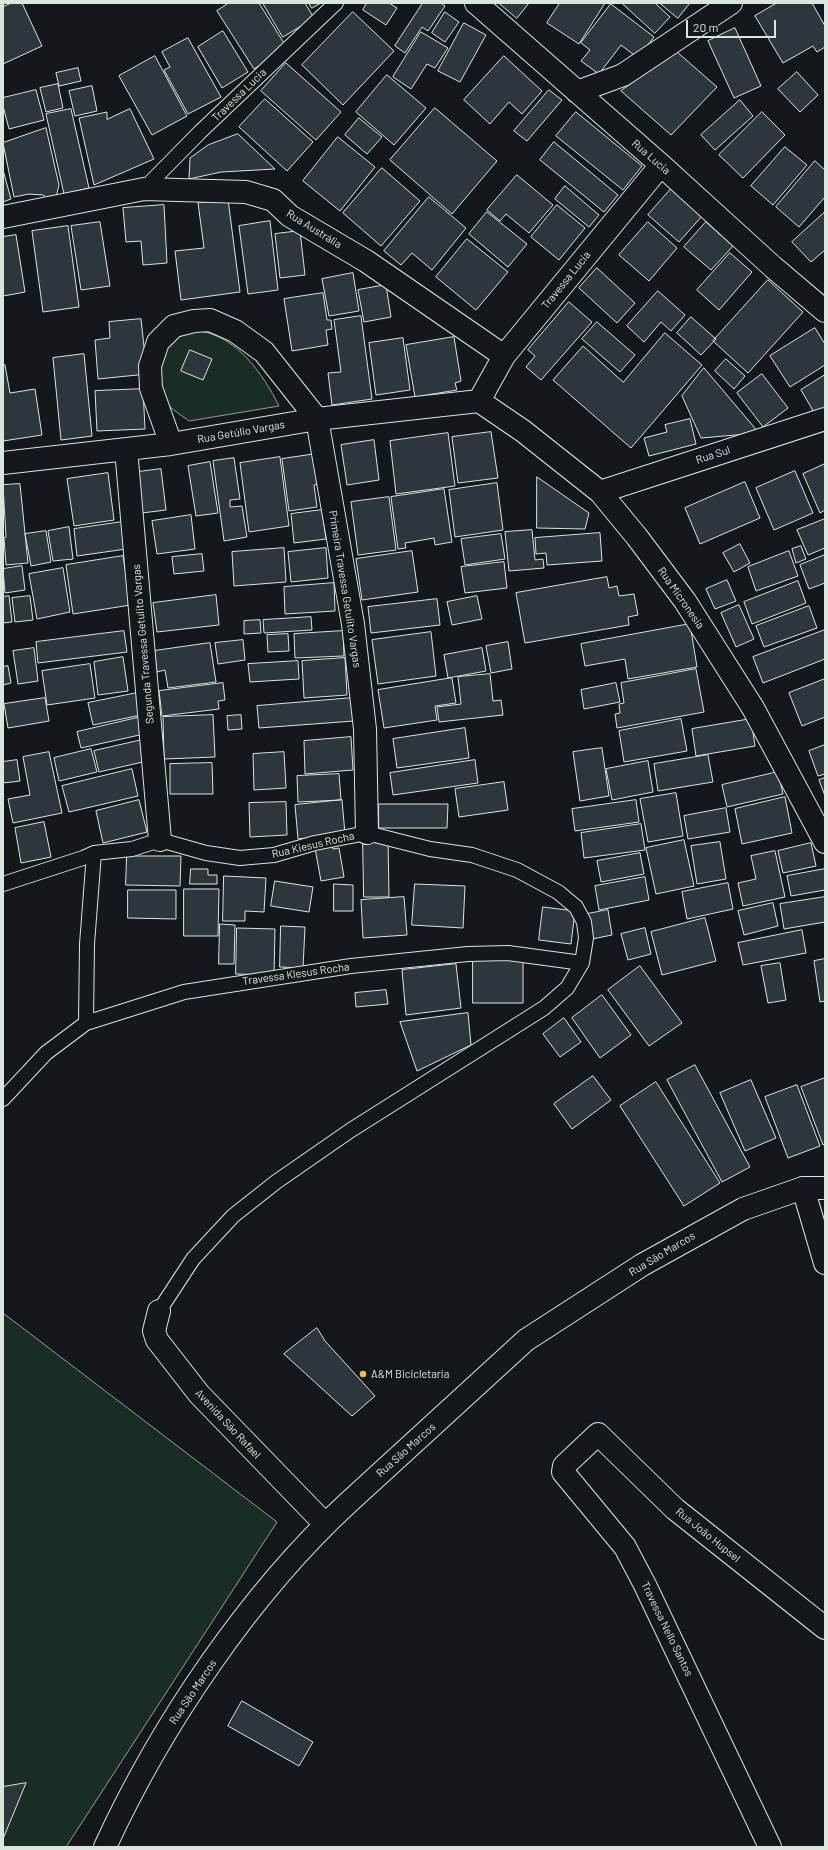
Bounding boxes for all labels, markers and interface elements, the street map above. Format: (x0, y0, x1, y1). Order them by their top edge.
scale bar (688, 12, 778, 38)
text: 20 m (693, 20, 719, 34)
street label: Travessa Lucia (209, 66, 269, 124)
street label: Rua Lucia (629, 137, 673, 177)
street label: Rua Austrália (284, 207, 344, 251)
street label: Travessa Lucia (539, 248, 593, 312)
street label: Rua Getúlio Vargas (196, 418, 286, 446)
street label: Rua Sul (694, 443, 732, 467)
street label: Primeira Travessa Getulito Vargas (326, 509, 364, 669)
street label: Segunda Travessa Getulito Vargas (129, 564, 157, 724)
street label: Rua Micronesia (655, 565, 707, 631)
street label: Rua Kiesus Rocha (270, 829, 356, 861)
street label: Travessa Klesus Rocha (242, 960, 350, 988)
street label: Rua São Marcos (626, 1229, 698, 1279)
place label: A&M Bicicletaria (371, 1367, 449, 1381)
marker: A&M Bicicletaria (358, 1369, 368, 1379)
street label: Avenida São Rafael (192, 1387, 264, 1461)
street label: Rua São Marcos (374, 1420, 438, 1480)
street label: Rua João Hupsel (673, 1505, 743, 1565)
street label: Travessa Nello Santos (638, 1579, 696, 1679)
street label: Rua São Marcos (167, 1657, 219, 1727)

